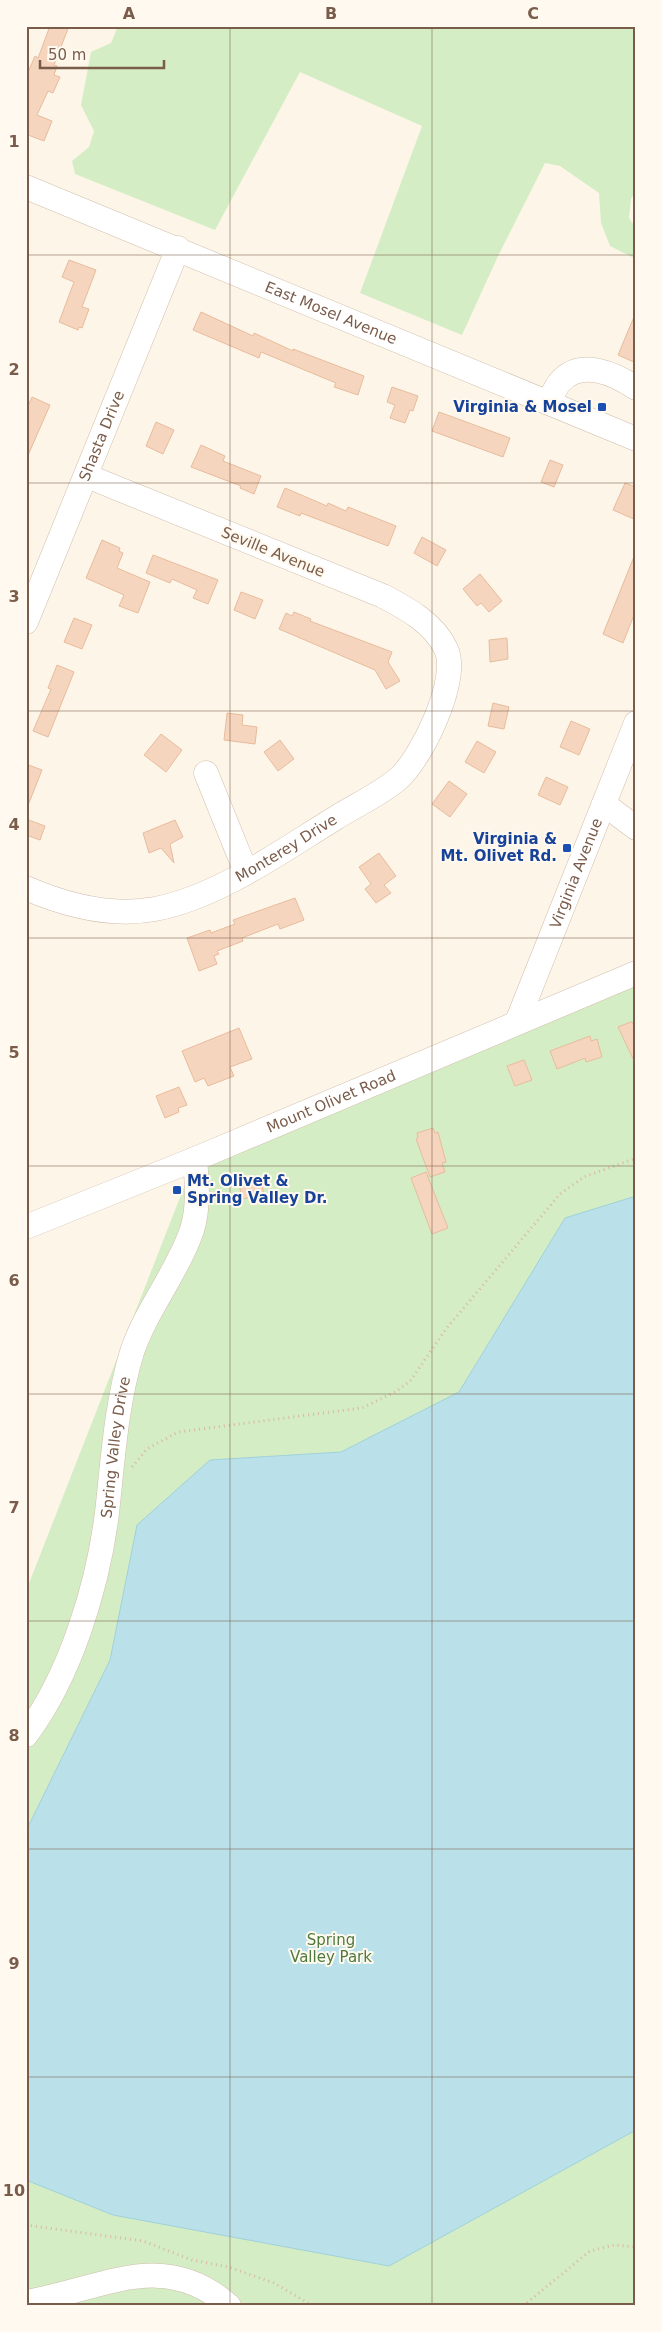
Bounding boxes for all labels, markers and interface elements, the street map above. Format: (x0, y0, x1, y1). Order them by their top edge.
text: A (123, 4, 136, 23)
text: B (325, 4, 337, 23)
text: C (527, 4, 539, 23)
scale bar (40, 38, 164, 70)
text: 50 m (48, 46, 86, 64)
text: 1 (8, 132, 20, 151)
street label: East Mosel Avenue (262, 278, 400, 348)
text: 2 (8, 360, 20, 379)
street label: Shasta Drive (75, 388, 128, 484)
place label: Virginia & Mosel (453, 398, 592, 416)
marker: Virginia & Mosel (596, 401, 608, 413)
street label: Seville Avenue (219, 523, 327, 581)
text: 3 (8, 587, 20, 606)
street label: Monterey Drive (232, 810, 340, 886)
text: 4 (8, 815, 20, 834)
street label: Virginia Avenue (546, 816, 606, 931)
place label: Virginia & Mt. Olivet Rd. (441, 830, 557, 865)
marker: Virginia & Mt. Olivet Rd. (561, 842, 573, 854)
text: 5 (8, 1043, 20, 1062)
street label: Mount Olivet Road (264, 1066, 399, 1137)
place label: Mt. Olivet & Spring Valley Dr. (187, 1172, 328, 1207)
marker: Mt. Olivet & Spring Valley Dr. (171, 1184, 183, 1196)
text: 6 (8, 1271, 20, 1290)
street label: Spring Valley Drive (97, 1375, 134, 1519)
text: 7 (8, 1498, 20, 1517)
text: 8 (8, 1726, 20, 1745)
park label: Spring Valley Park (290, 1931, 372, 1966)
text: 9 (8, 1954, 20, 1973)
text: 10 (3, 2181, 25, 2200)

